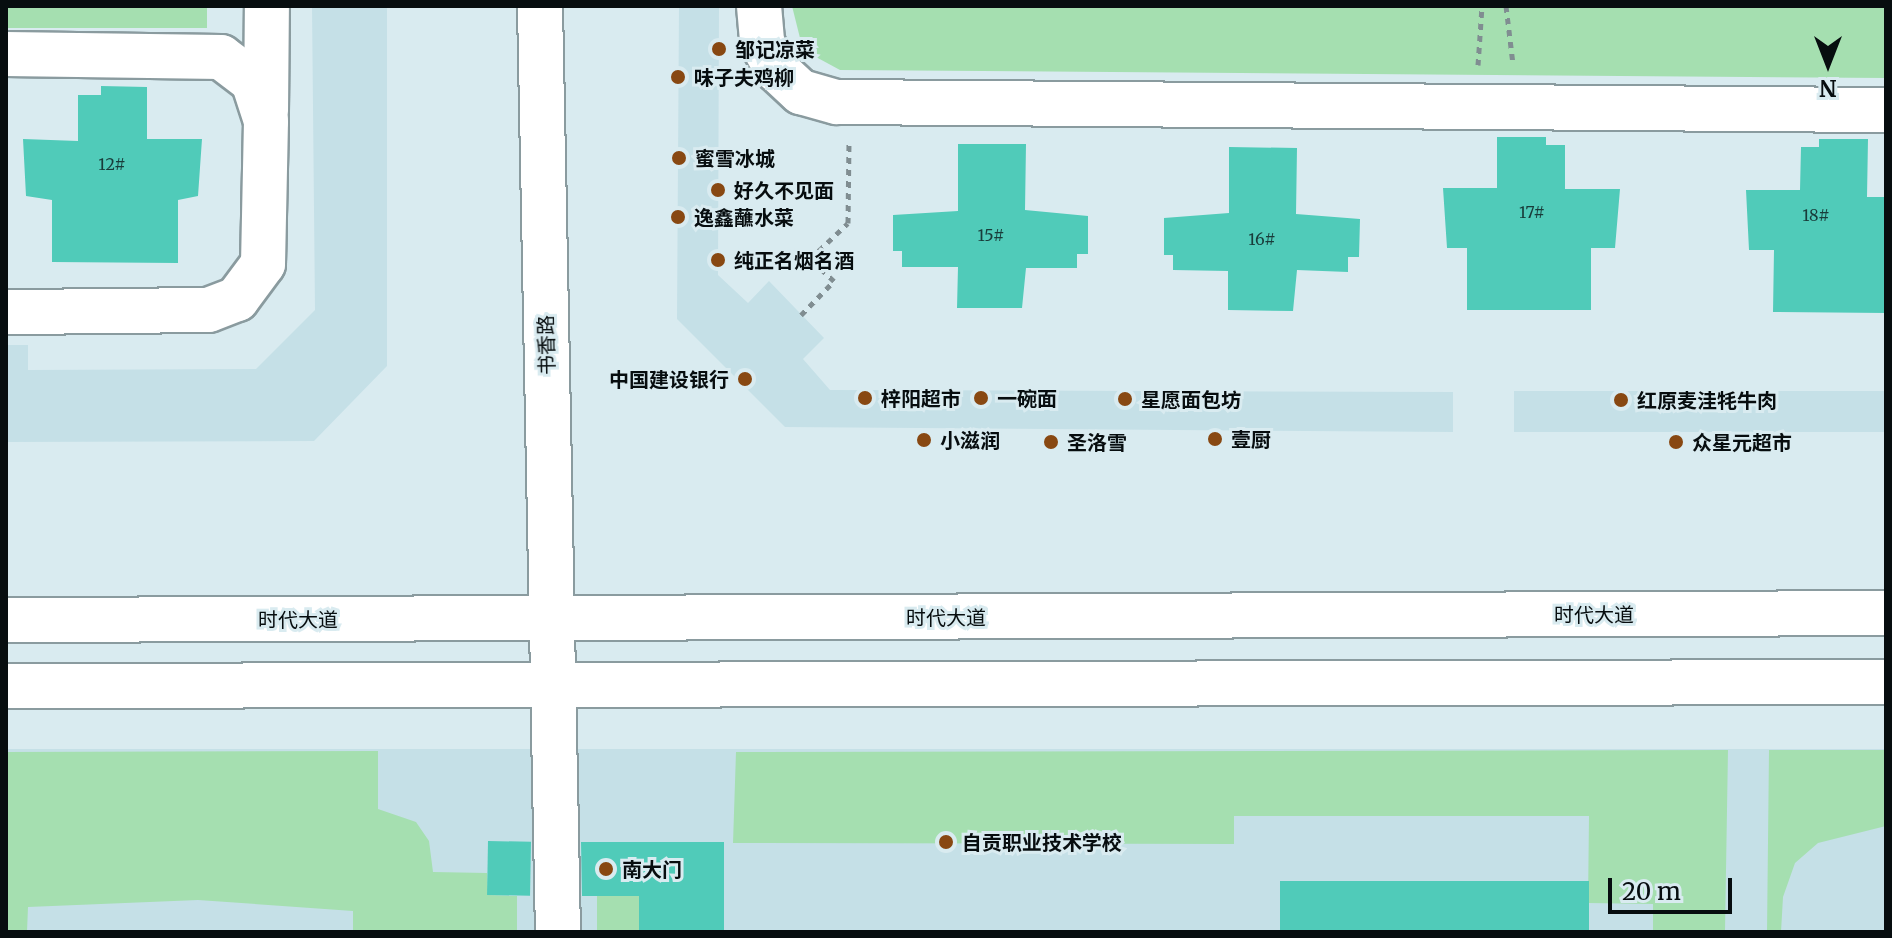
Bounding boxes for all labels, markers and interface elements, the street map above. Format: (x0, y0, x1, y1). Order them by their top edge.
north arrow (1788, 24, 1868, 104)
place label: 邹记凉菜 (735, 37, 815, 61)
marker: 邹记凉菜 (710, 40, 728, 58)
place label: 味子夫鸡柳 (694, 65, 794, 89)
marker: 味子夫鸡柳 (669, 68, 687, 86)
text: N (1819, 74, 1837, 102)
place label: 蜜雪冰城 (695, 146, 775, 170)
marker: 蜜雪冰城 (670, 149, 688, 167)
house number: 12# (98, 154, 126, 174)
place label: 好久不见面 (734, 178, 834, 202)
marker: 好久不见面 (709, 181, 727, 199)
house number: 17# (1519, 202, 1545, 222)
place label: 逸鑫蘸水菜 (694, 205, 794, 229)
house number: 18# (1802, 205, 1830, 225)
marker: 逸鑫蘸水菜 (669, 208, 687, 226)
house number: 15# (978, 225, 1004, 245)
house number: 16# (1248, 229, 1276, 249)
place label: 纯正名烟名酒 (734, 248, 854, 272)
marker: 纯正名烟名酒 (709, 251, 727, 269)
street label: 书香路 (533, 315, 559, 375)
place label: 中国建设银行 (609, 367, 729, 391)
marker: 中国建设银行 (736, 370, 754, 388)
place label: 梓阳超市 (881, 386, 961, 410)
place label: 一碗面 (997, 386, 1057, 410)
place label: 星愿面包坊 (1141, 387, 1241, 411)
place label: 红原麦洼牦牛肉 (1637, 388, 1777, 412)
marker: 梓阳超市 (856, 389, 874, 407)
marker: 一碗面 (972, 389, 990, 407)
marker: 星愿面包坊 (1116, 390, 1134, 408)
marker: 红原麦洼牦牛肉 (1612, 391, 1630, 409)
place label: 壹厨 (1231, 427, 1271, 451)
place label: 小滋润 (940, 428, 1000, 452)
place label: 圣洛雪 (1067, 430, 1127, 454)
marker: 壹厨 (1206, 430, 1224, 448)
place label: 众星元超市 (1692, 430, 1792, 454)
marker: 小滋润 (915, 431, 933, 449)
marker: 圣洛雪 (1042, 433, 1060, 451)
marker: 众星元超市 (1667, 433, 1685, 451)
street label: 时代大道 (1554, 602, 1634, 626)
street label: 时代大道 (906, 605, 986, 629)
street label: 时代大道 (258, 607, 338, 631)
place label: 自贡职业技术学校 (962, 830, 1122, 854)
marker: 自贡职业技术学校 (937, 833, 955, 851)
place label: 南大门 (622, 857, 682, 881)
marker: 南大门 (597, 860, 615, 878)
scale bar (1612, 862, 1736, 912)
text: 20 m (1622, 876, 1681, 907)

